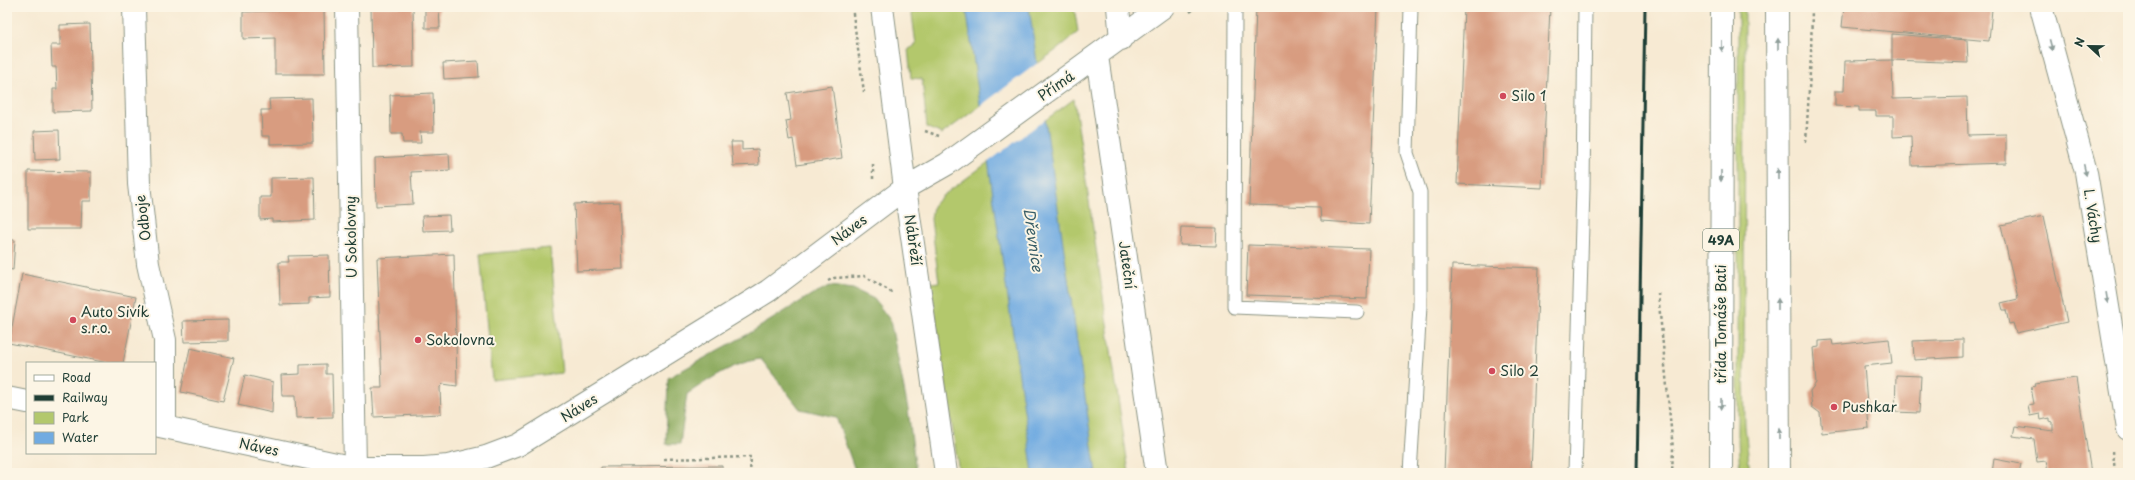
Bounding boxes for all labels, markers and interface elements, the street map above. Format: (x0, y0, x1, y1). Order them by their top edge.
north arrow (2069, 26, 2109, 66)
text: N (2070, 35, 2089, 49)
one-way arrow (1775, 37, 1781, 50)
one-way arrow (2049, 38, 2055, 51)
one-way arrow (1719, 40, 1725, 53)
street label: Přímá (1033, 65, 1079, 106)
place label: Silo 1 (1511, 85, 1546, 106)
marker: Silo 1 (1498, 91, 1508, 101)
one-way arrow (2082, 164, 2088, 176)
one-way arrow (1775, 167, 1781, 180)
one-way arrow (1718, 170, 1724, 183)
street label: L. Váchy (2079, 187, 2108, 244)
street label: Odboje (129, 194, 156, 242)
street label: U Sokolovny (339, 196, 362, 278)
water label: Dřevnice (1019, 207, 1050, 274)
street label: Náves (826, 209, 871, 250)
street label: Nábřeží (900, 213, 927, 267)
road number: 49A (1703, 229, 1739, 251)
street label: Jateční (1114, 240, 1141, 290)
street label: třída Tomáše Bati (1710, 264, 1731, 384)
one-way arrow (2104, 292, 2110, 304)
one-way arrow (1775, 297, 1781, 310)
place label: Auto Sivík s.r.o. (81, 301, 149, 338)
marker: Auto Sivík s.r.o. (68, 315, 78, 325)
place label: Sokolovna (426, 329, 495, 350)
marker: Sokolovna (413, 335, 423, 345)
place label: Silo 2 (1500, 360, 1539, 381)
legend (26, 362, 156, 454)
marker: Silo 2 (1487, 366, 1497, 376)
text: Road (62, 368, 91, 386)
text: Railway (62, 388, 108, 406)
street label: Náves (556, 388, 601, 427)
place label: Pushkar (1842, 396, 1897, 417)
one-way arrow (1718, 398, 1724, 411)
marker: Pushkar (1829, 402, 1839, 412)
text: Park (62, 408, 89, 426)
one-way arrow (1776, 427, 1782, 440)
text: Water (62, 428, 99, 446)
street label: Náves (237, 432, 281, 461)

